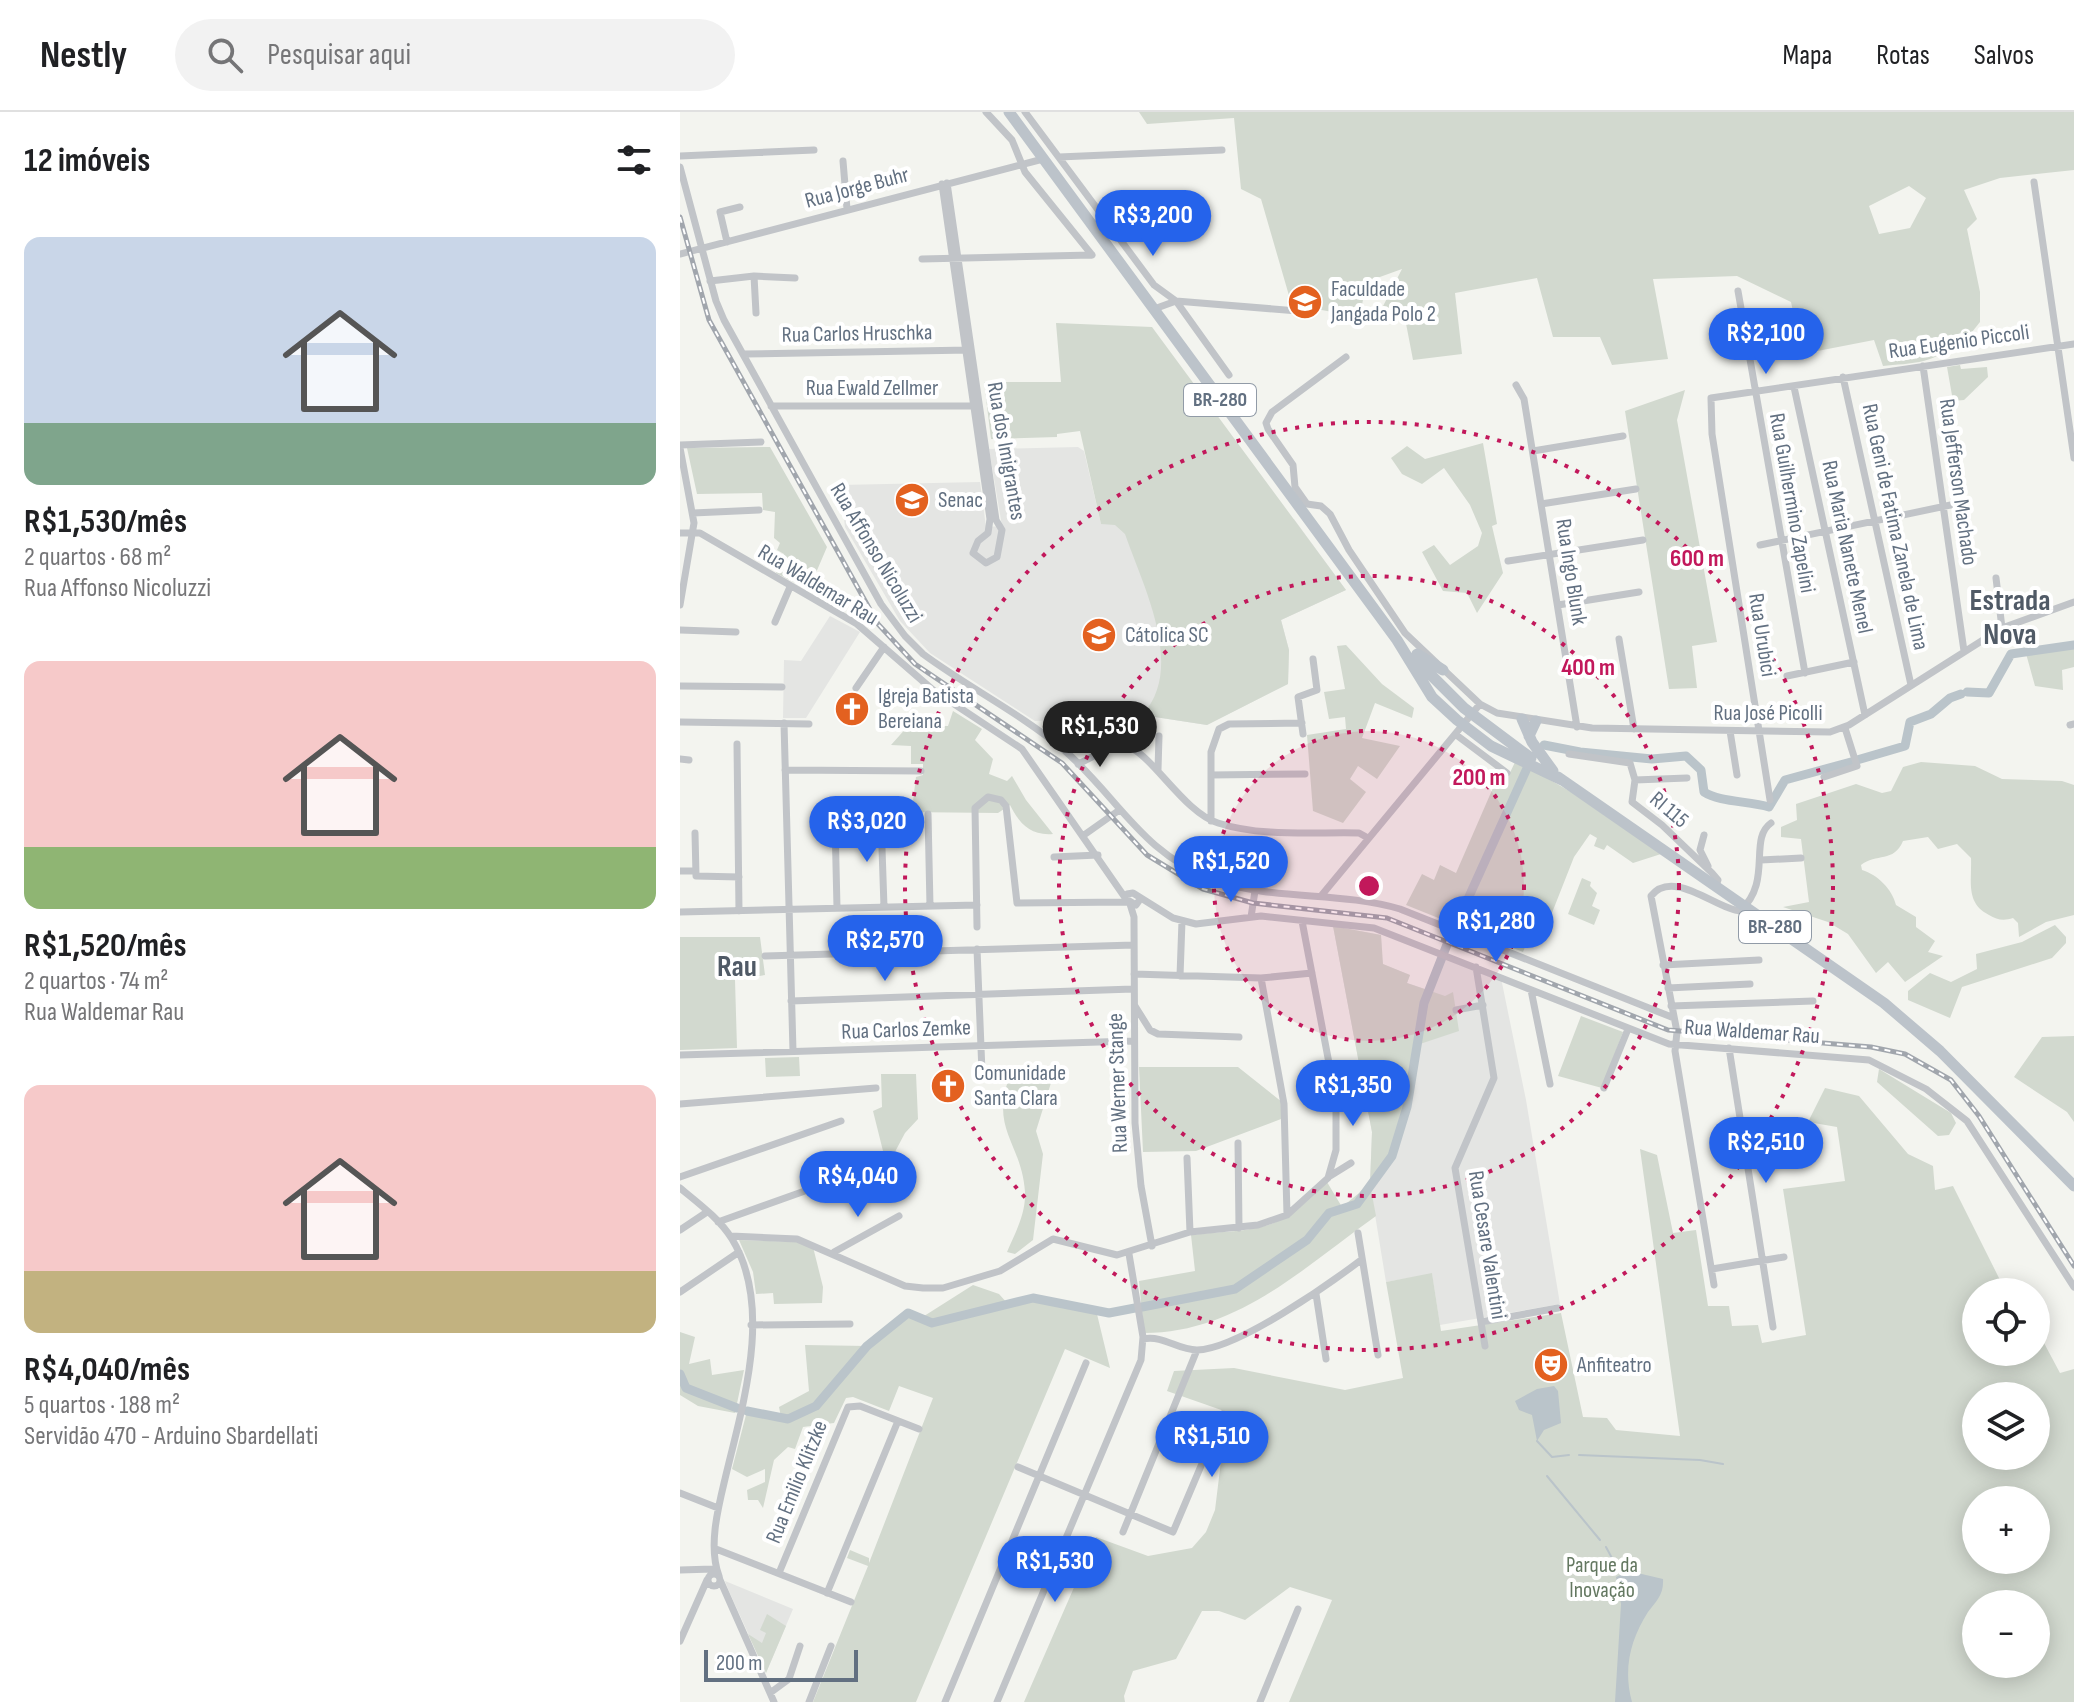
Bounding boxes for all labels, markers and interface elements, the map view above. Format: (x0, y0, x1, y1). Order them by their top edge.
search box (175, 19, 735, 91)
text: Nestly (40, 33, 127, 78)
icon: search (203, 33, 247, 77)
text: Pesquisar aqui (267, 37, 411, 73)
text: Mapa (1783, 39, 1832, 72)
text: Rotas (1876, 39, 1930, 72)
text: Salvos (1974, 39, 2034, 72)
icon: filters (612, 138, 656, 182)
text: 12 imóveis (24, 140, 150, 181)
street label: Rua Jorge Buhr (802, 161, 912, 215)
pin: R$3,200 (1079, 190, 1227, 258)
text: R$3,200 (1113, 200, 1193, 231)
place label: Faculdade Jangada Polo 2 (1330, 276, 1436, 328)
school or university icon: Faculdade Jangada Polo 2 (1286, 283, 1324, 321)
icon: home (268, 289, 412, 433)
pin: R$2,100 (1692, 308, 1840, 376)
text: R$2,100 (1727, 318, 1805, 349)
street label: Rua Carlos Hruschka (781, 319, 933, 349)
street label: Rua Eugenio Piccoli (1887, 319, 2031, 365)
street label: Rua Ewald Zellmer (806, 375, 938, 402)
street label: Rua dos Imigrantes (981, 380, 1031, 522)
road number: BR-280 (1184, 384, 1256, 416)
street label: Rua Jefferson Machado (1933, 397, 1983, 567)
street label: Rua Geni de Fatima Zanela de Lima (1856, 401, 1934, 653)
street label: Rua Guilhermino Zapelini (1763, 411, 1821, 595)
street label: Rua Maria Nanete Menel (1815, 458, 1879, 636)
street label: Rua Affonso Nicoluzzi (824, 478, 928, 628)
school or university icon: Senac (893, 481, 931, 519)
place label: Senac (938, 487, 983, 514)
text: R$1,530/mês (24, 501, 187, 542)
street label: Rua Ingo Blunk (1549, 517, 1593, 628)
street label: Rua Waldemar Rau (753, 539, 883, 631)
text: 2 quartos · 68 m² (24, 542, 171, 573)
text: 600 m (1670, 544, 1724, 573)
text: Rua Affonso Nicoluzzi (24, 573, 211, 604)
district label: Estrada Nova (1970, 583, 2050, 653)
street label: Rua Urubici (1742, 591, 1782, 679)
school or university icon: Cátolica SC (1080, 616, 1118, 654)
place label: Cátolica SC (1125, 622, 1209, 649)
text: 400 m (1561, 653, 1615, 682)
place label: Igreja Batista Bereiana (878, 683, 974, 735)
church icon: Igreja Batista Bereiana (833, 690, 871, 728)
street label: Rua José Picolli (1713, 700, 1823, 727)
pin: R$1,530 (1026, 701, 1174, 769)
text: R$1,530 (1061, 711, 1139, 742)
icon: home (268, 713, 412, 857)
text: 200 m (1452, 763, 1506, 792)
street label: RI 115 (1644, 786, 1694, 834)
pin: R$3,020 (793, 796, 941, 864)
text: R$3,020 (827, 806, 907, 837)
pin: R$1,520 (1157, 836, 1305, 904)
text: R$1,520 (1192, 846, 1270, 877)
centre of rings (1355, 872, 1383, 900)
pin: R$1,280 (1422, 896, 1570, 964)
text: R$1,280 (1457, 906, 1535, 937)
road number: BR-280 (1739, 911, 1811, 943)
pin: R$2,570 (811, 915, 959, 983)
text: R$1,520/mês (24, 925, 187, 966)
text: R$2,570 (846, 925, 924, 956)
district label: Rau (717, 949, 757, 985)
text: 2 quartos · 74 m² (24, 966, 168, 997)
text: Rua Waldemar Rau (24, 997, 184, 1028)
street label: Rua Werner Stange (1102, 1013, 1134, 1153)
street label: Rua Carlos Zemke (841, 1014, 971, 1046)
street label: Rua Waldemar Rau (1683, 1014, 1821, 1050)
place label: Comunidade Santa Clara (974, 1060, 1066, 1112)
pin: R$1,350 (1279, 1060, 1427, 1128)
church icon: Comunidade Santa Clara (929, 1067, 967, 1105)
text: R$1,350 (1314, 1070, 1392, 1101)
pin: R$2,510 (1692, 1117, 1840, 1185)
text: R$2,510 (1727, 1127, 1805, 1158)
icon: home (268, 1137, 412, 1281)
pin: R$4,040 (784, 1151, 932, 1219)
text: R$4,040 (818, 1161, 898, 1192)
street label: Rua Cesare Valentini (1462, 1169, 1512, 1321)
map controls (1962, 1278, 2050, 1678)
button: locate (1962, 1278, 2050, 1366)
theatre icon: Anfiteatro (1532, 1346, 1570, 1384)
text: R$4,040/mês (24, 1349, 190, 1390)
place label: Anfiteatro (1576, 1352, 1652, 1379)
button: layers (1962, 1382, 2050, 1470)
text: 5 quartos · 188 m² (24, 1390, 180, 1421)
pin: R$1,510 (1138, 1411, 1286, 1479)
street label: Rua Emilio Klitzke (760, 1417, 834, 1547)
text: Servidão 470 - Arduino Sbardellati (24, 1421, 318, 1452)
text: R$1,510 (1173, 1421, 1251, 1452)
button: + (1962, 1486, 2050, 1574)
pin: R$1,530 (981, 1536, 1129, 1604)
text: R$1,530 (1016, 1546, 1094, 1577)
park label: Parque da Inovação (1566, 1552, 1638, 1604)
button: − (1962, 1590, 2050, 1678)
scale bar (704, 1646, 858, 1682)
text: 200 m (716, 1650, 762, 1677)

